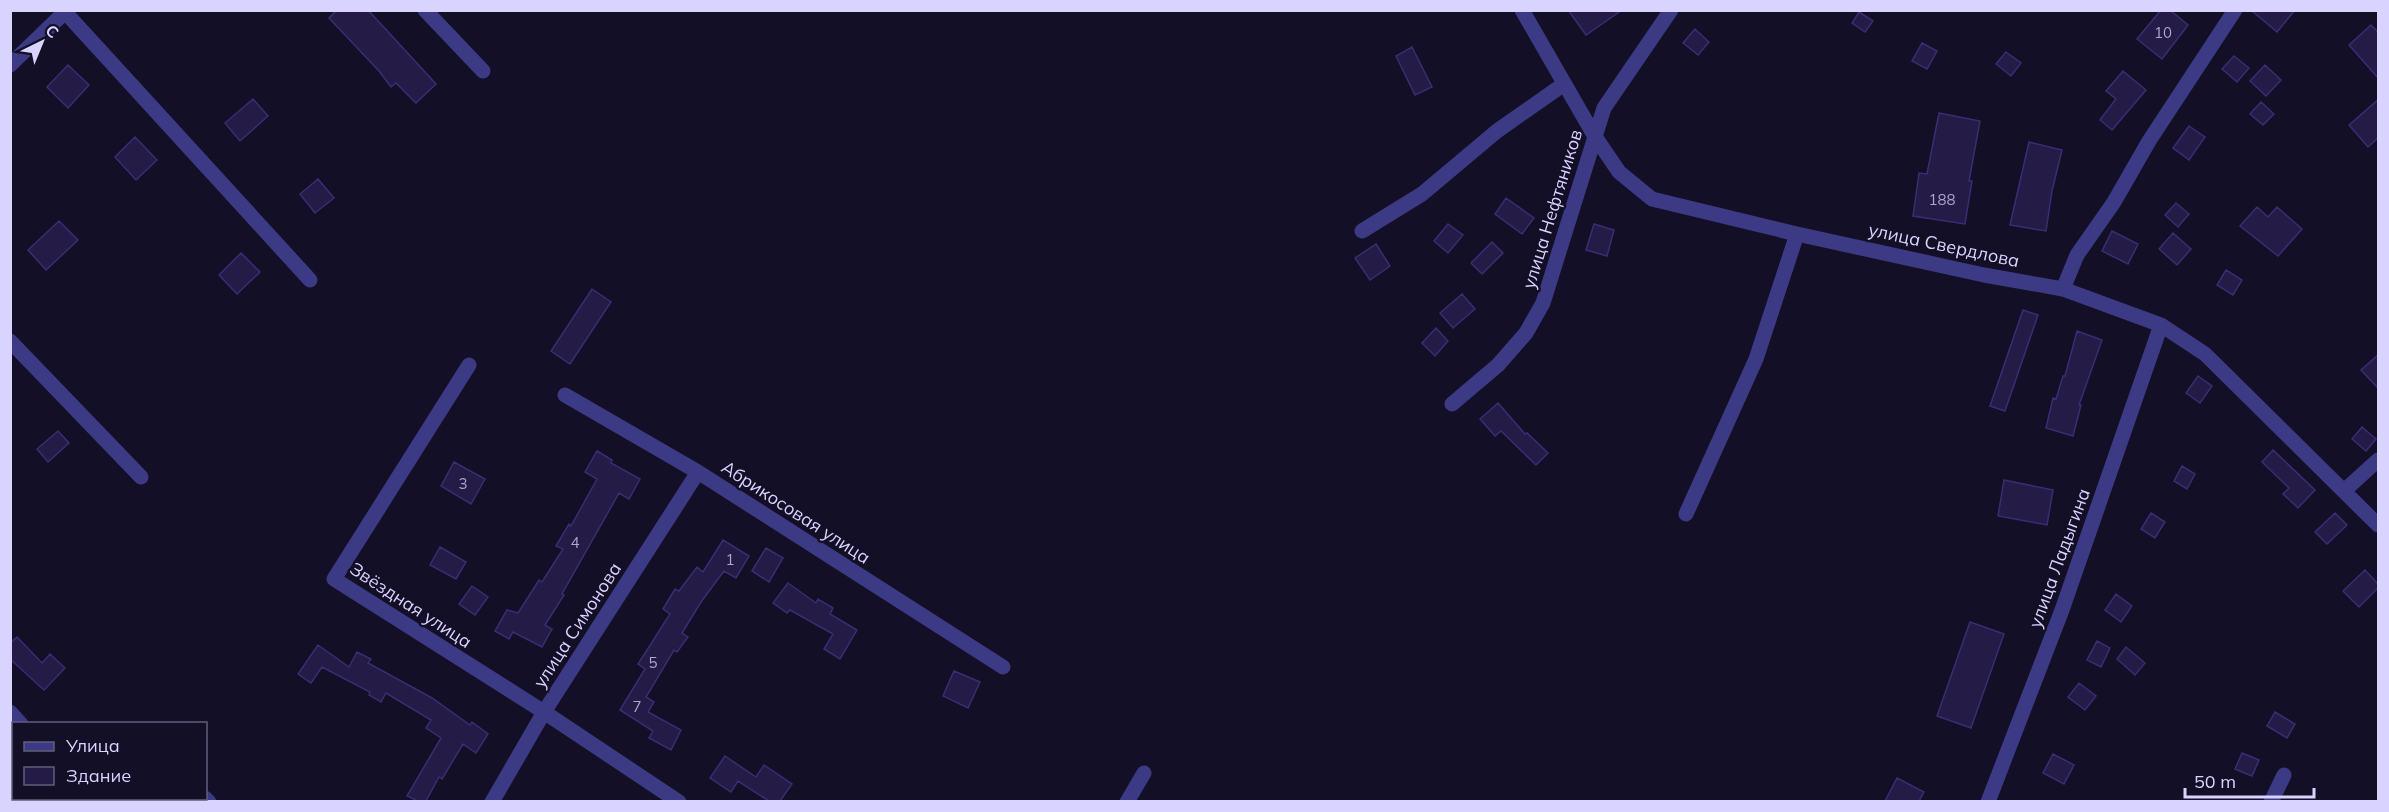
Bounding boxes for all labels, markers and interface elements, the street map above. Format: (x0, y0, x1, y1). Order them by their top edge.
north arrow (12, 12, 72, 72)
text: С (41, 20, 63, 42)
house number: 10 (2154, 23, 2172, 42)
street label: улица Нефтяников (1517, 127, 1587, 291)
house number: 188 (1928, 190, 1956, 209)
street label: улица Свердлова (1867, 218, 2021, 272)
street label: Абрикосовая улица (717, 455, 875, 569)
house number: 3 (458, 474, 468, 493)
street label: улица Ладыгина (2023, 485, 2095, 631)
house number: 4 (570, 533, 580, 552)
house number: 1 (725, 550, 735, 569)
street label: Звёздная улица (346, 557, 476, 653)
street label: улица Симонова (528, 558, 626, 692)
house number: 5 (648, 653, 658, 672)
house number: 7 (632, 697, 642, 716)
legend (12, 722, 207, 800)
text: Улица (65, 734, 120, 757)
scale bar (2185, 761, 2314, 799)
text: Здание (66, 764, 131, 787)
text: 50 m (2194, 770, 2236, 793)

